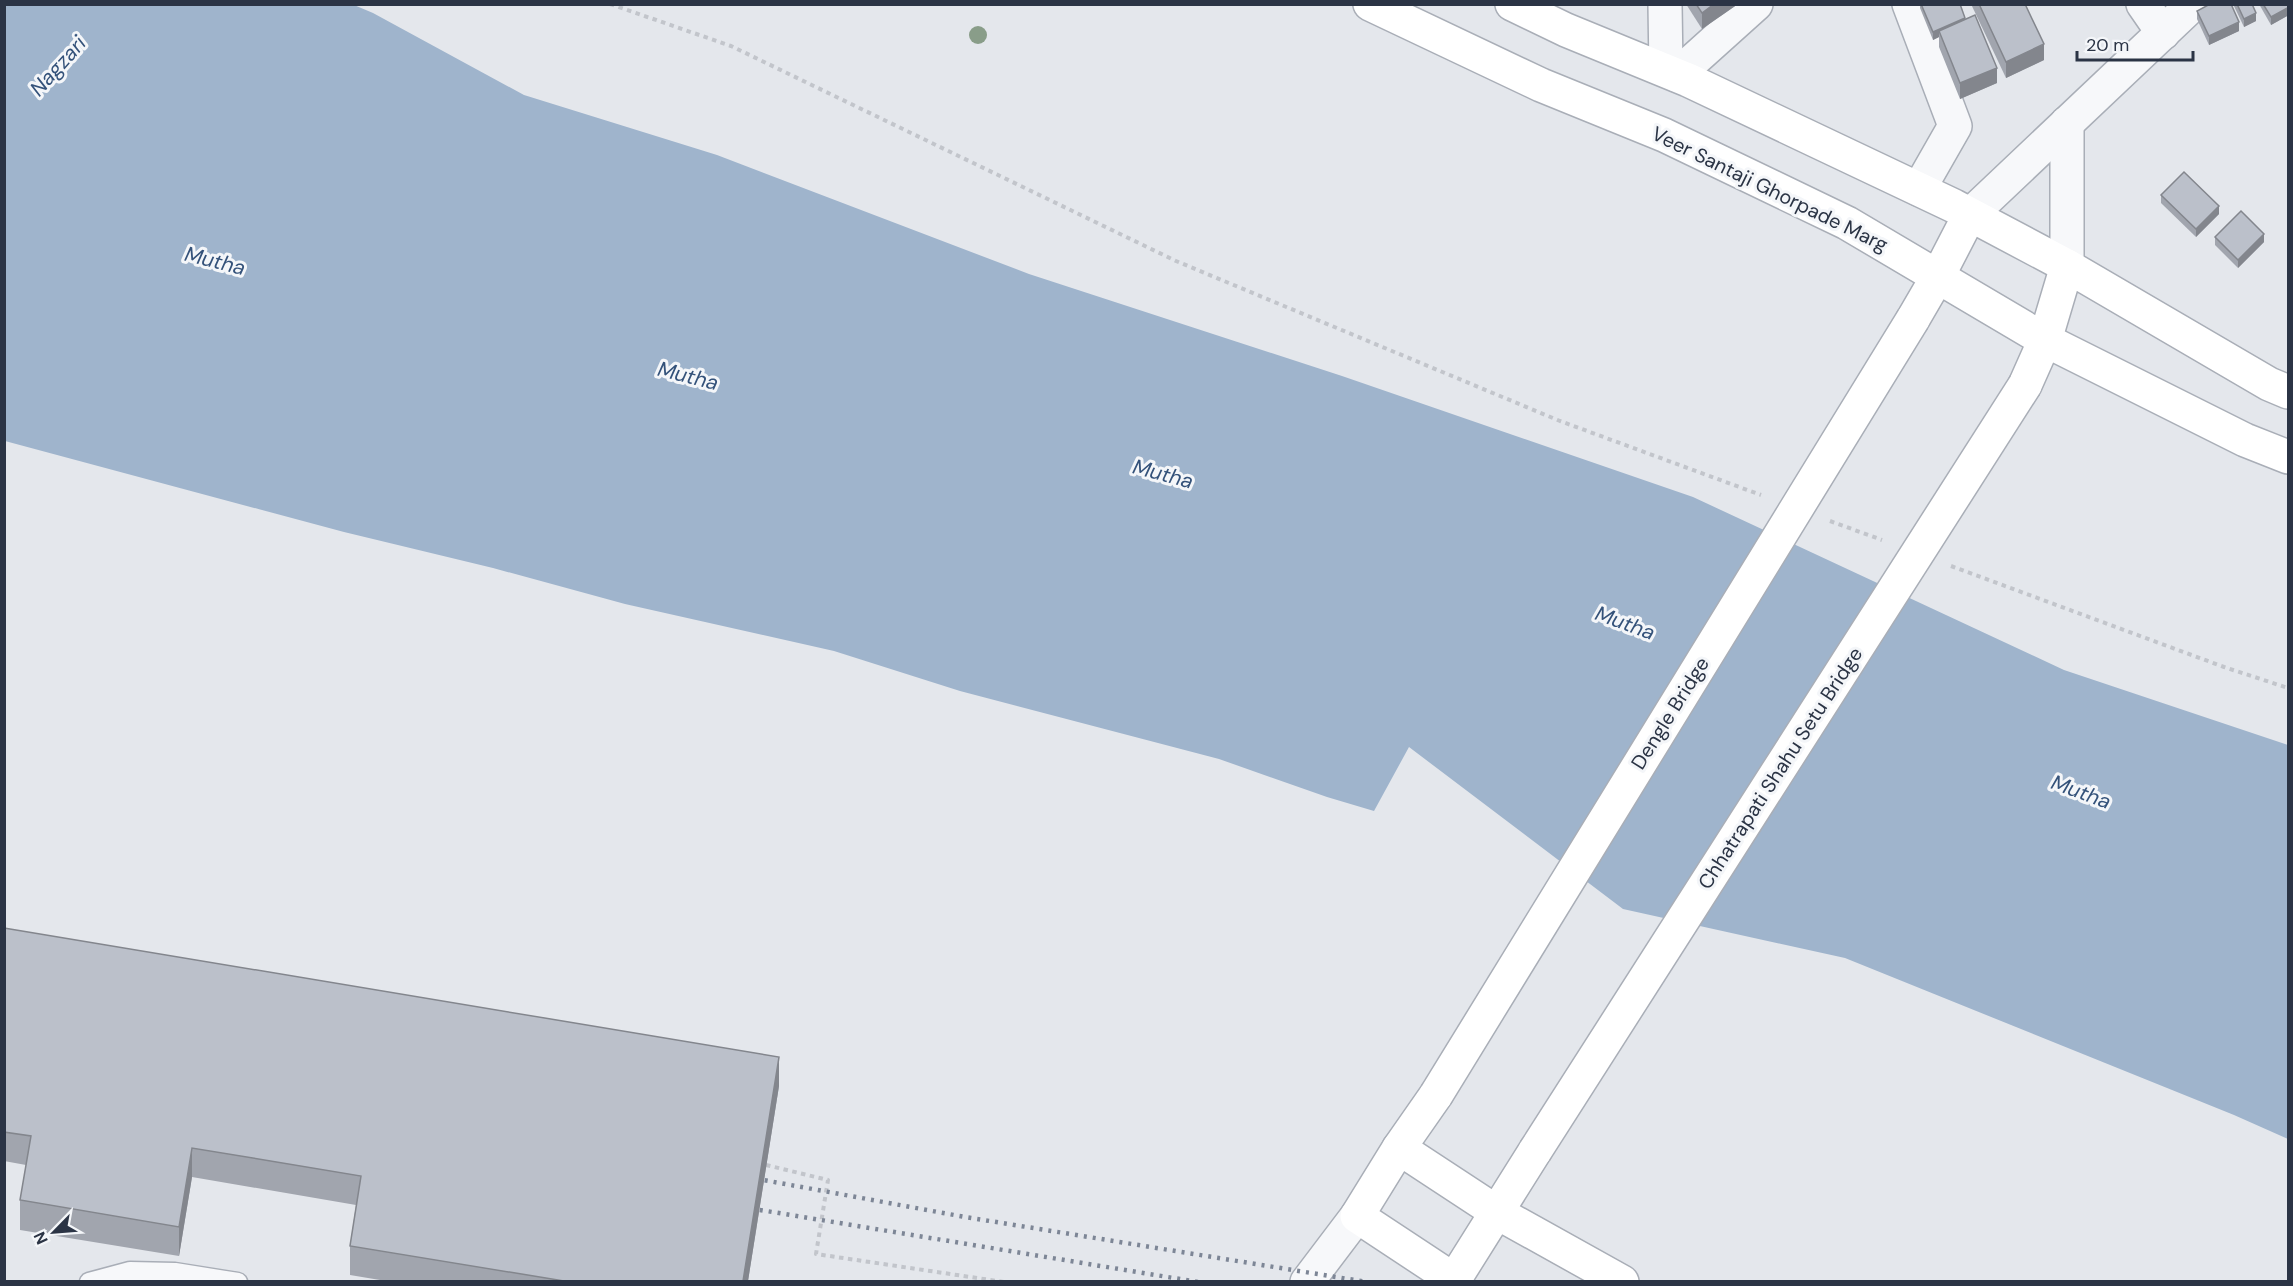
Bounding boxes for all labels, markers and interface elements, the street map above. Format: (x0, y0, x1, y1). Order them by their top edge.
scale bar (2077, 24, 2192, 62)
water label: Nagzari (24, 29, 93, 102)
text: 20 m (2086, 33, 2129, 57)
street label: Veer Santaji Ghorpade Marg (1648, 120, 1892, 258)
water label: Mutha (182, 240, 248, 282)
water label: Mutha (655, 355, 721, 397)
water label: Mutha (1130, 453, 1196, 495)
water label: Mutha (1591, 599, 1659, 647)
street label: Chhatrapati Shahu Setu Bridge (1692, 642, 1868, 894)
street label: Dengle Bridge (1625, 652, 1715, 774)
water label: Mutha (2047, 768, 2115, 816)
north arrow (24, 1202, 84, 1262)
text: N (29, 1228, 53, 1248)

